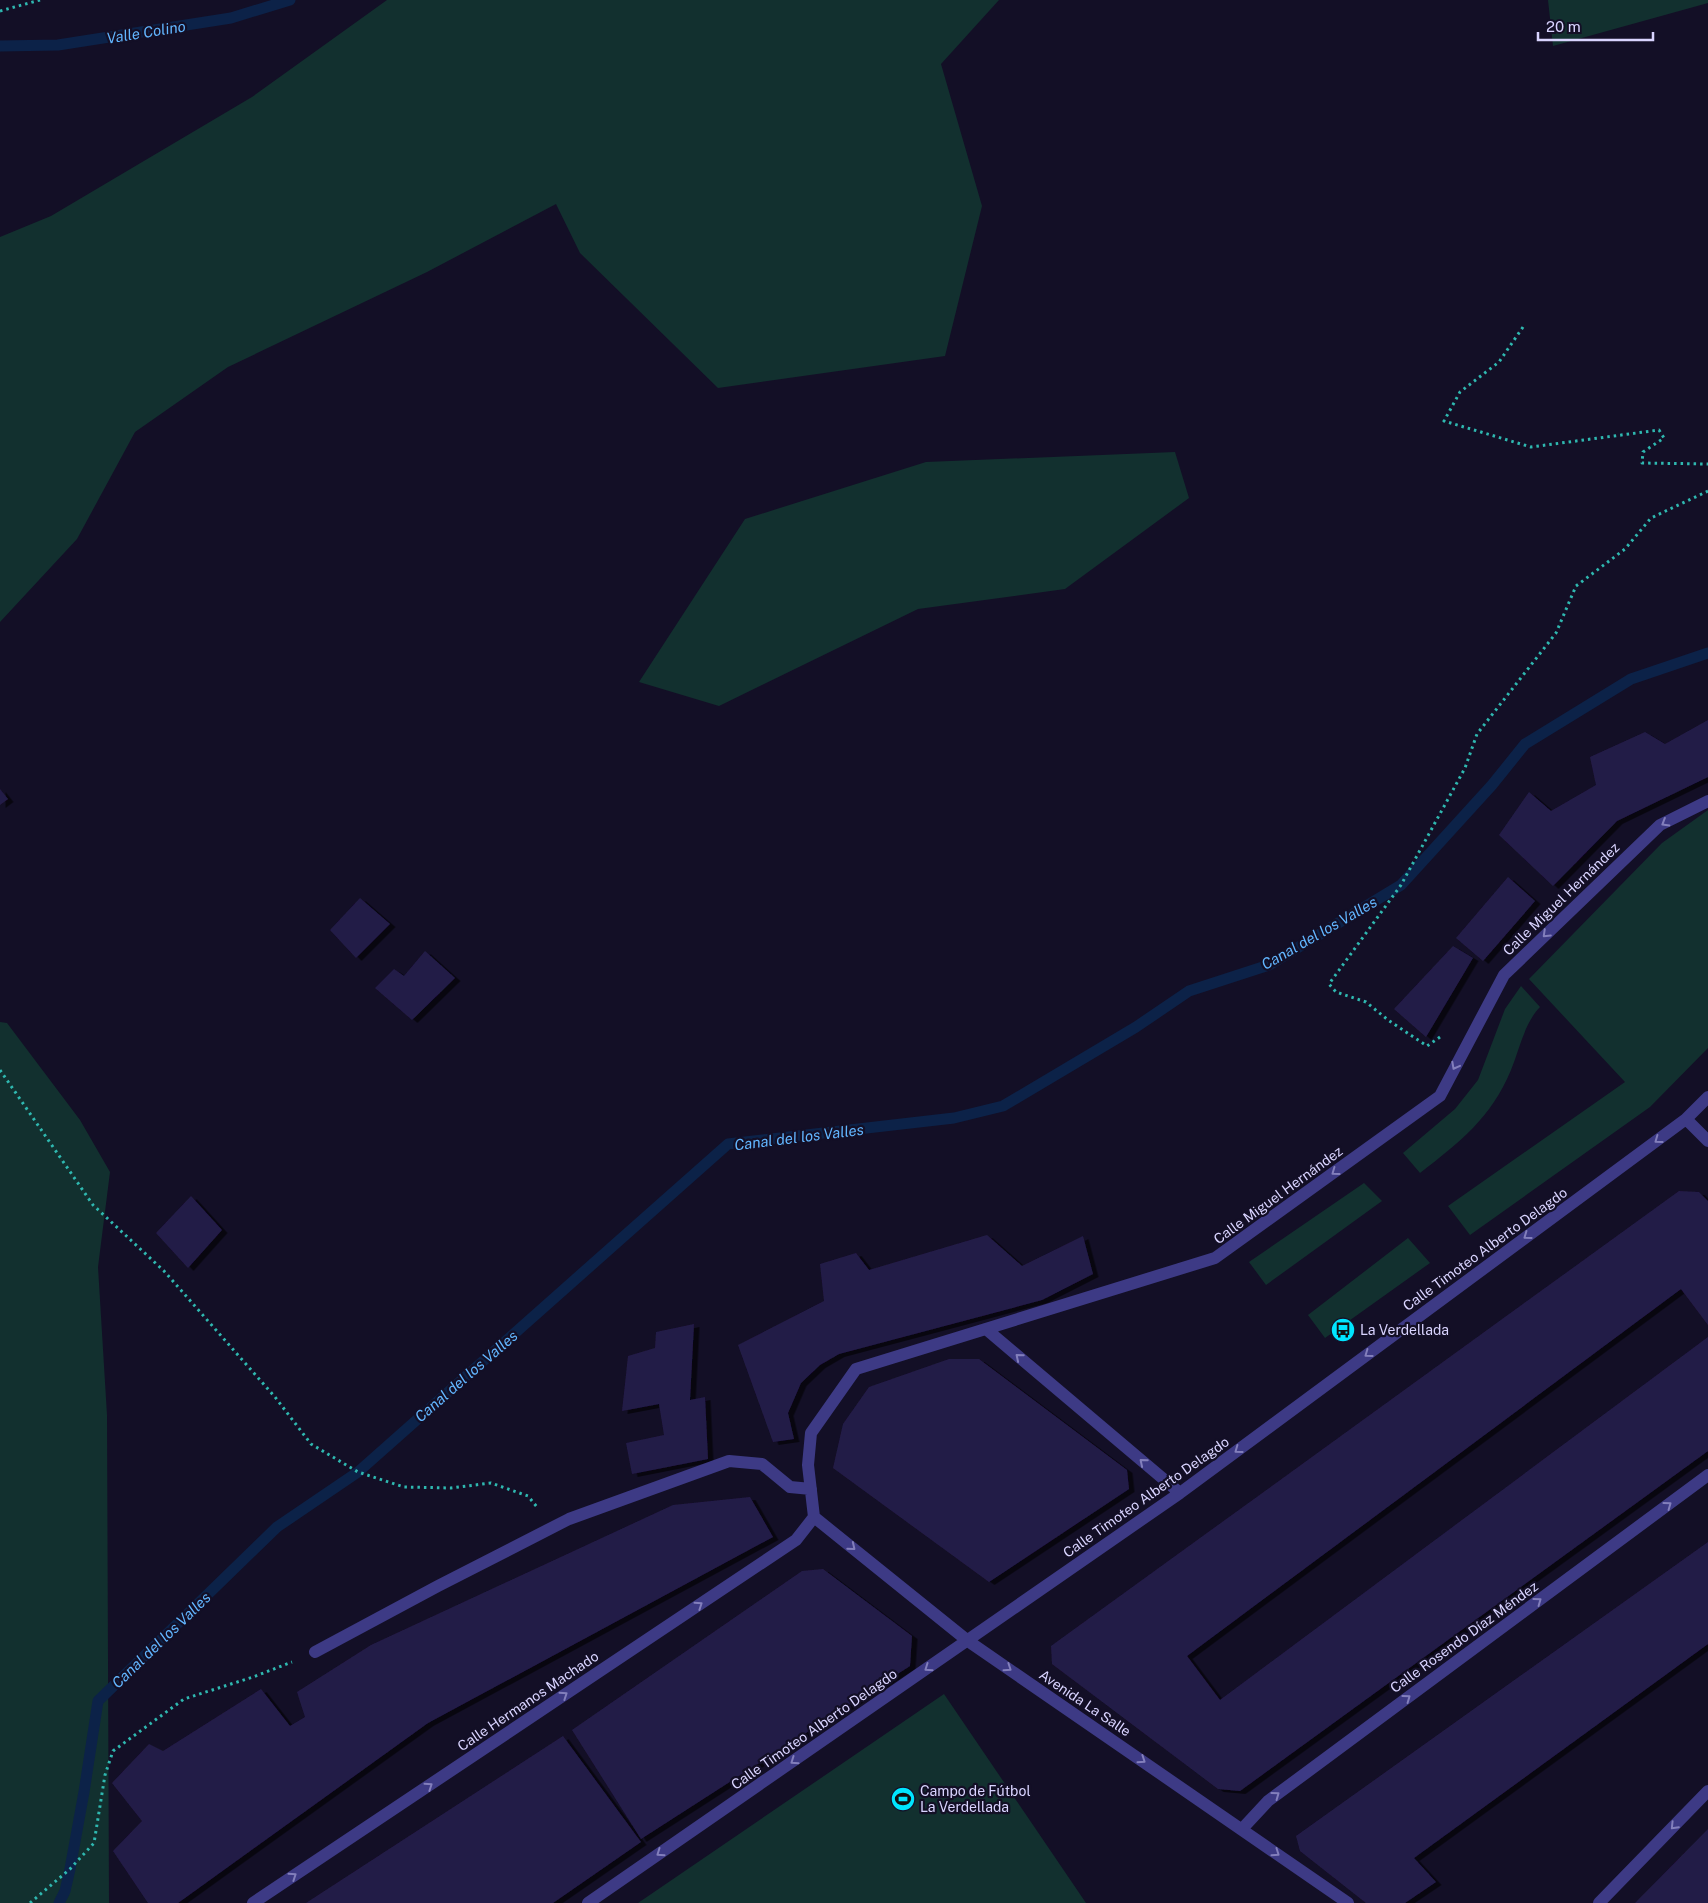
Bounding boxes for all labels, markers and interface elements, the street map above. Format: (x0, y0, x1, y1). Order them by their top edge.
scale bar (1538, 10, 1653, 42)
water label: Valle Colino (105, 17, 187, 47)
text: 20 m (1546, 18, 1581, 35)
one-way arrow (1661, 817, 1670, 827)
street label: Calle Miguel Hernández (1500, 839, 1623, 959)
water label: Canal del los Valles (1258, 893, 1380, 973)
one-way arrow (1543, 928, 1552, 937)
one-way arrow (1451, 1061, 1461, 1070)
water label: Canal del los Valles (733, 1121, 865, 1153)
one-way arrow (1655, 1134, 1664, 1142)
street label: Calle Miguel Hernández (1210, 1143, 1346, 1247)
one-way arrow (1332, 1166, 1341, 1174)
street label: Calle Timoteo Alberto Delagdo (1400, 1184, 1570, 1314)
one-way arrow (1523, 1230, 1533, 1239)
bus stop icon: La Verdellada (1330, 1317, 1356, 1343)
place label: La Verdellada (1360, 1322, 1449, 1338)
water label: Canal del los Valles (411, 1327, 521, 1425)
one-way arrow (1365, 1348, 1374, 1356)
one-way arrow (1015, 1353, 1024, 1362)
street label: Calle Timoteo Alberto Delagdo (1060, 1433, 1232, 1561)
one-way arrow (1235, 1445, 1244, 1453)
one-way arrow (1139, 1458, 1148, 1467)
one-way arrow (1662, 1502, 1672, 1511)
one-way arrow (846, 1542, 855, 1550)
street label: Calle Rosendo Díaz Méndez (1387, 1578, 1541, 1696)
water label: Canal del los Valles (108, 1589, 214, 1691)
one-way arrow (1532, 1599, 1541, 1607)
one-way arrow (693, 1602, 703, 1611)
street label: Calle Hermanos Machado (455, 1648, 601, 1754)
one-way arrow (924, 1662, 933, 1671)
one-way arrow (1002, 1662, 1012, 1671)
street label: Calle Timoteo Alberto Delagdo (728, 1665, 900, 1793)
street label: Avenida La Salle (1036, 1666, 1134, 1740)
one-way arrow (558, 1692, 567, 1701)
one-way arrow (1401, 1695, 1411, 1704)
one-way arrow (1136, 1754, 1146, 1763)
one-way arrow (790, 1755, 800, 1764)
one-way arrow (423, 1782, 432, 1792)
place label: Campo de Fútbol La Verdellada (920, 1783, 1031, 1815)
sports icon: Campo de Fútbol La Verdellada (890, 1786, 916, 1812)
one-way arrow (1270, 1792, 1280, 1801)
one-way arrow (1671, 1821, 1680, 1830)
one-way arrow (656, 1847, 666, 1856)
one-way arrow (1270, 1847, 1279, 1856)
one-way arrow (288, 1873, 297, 1882)

